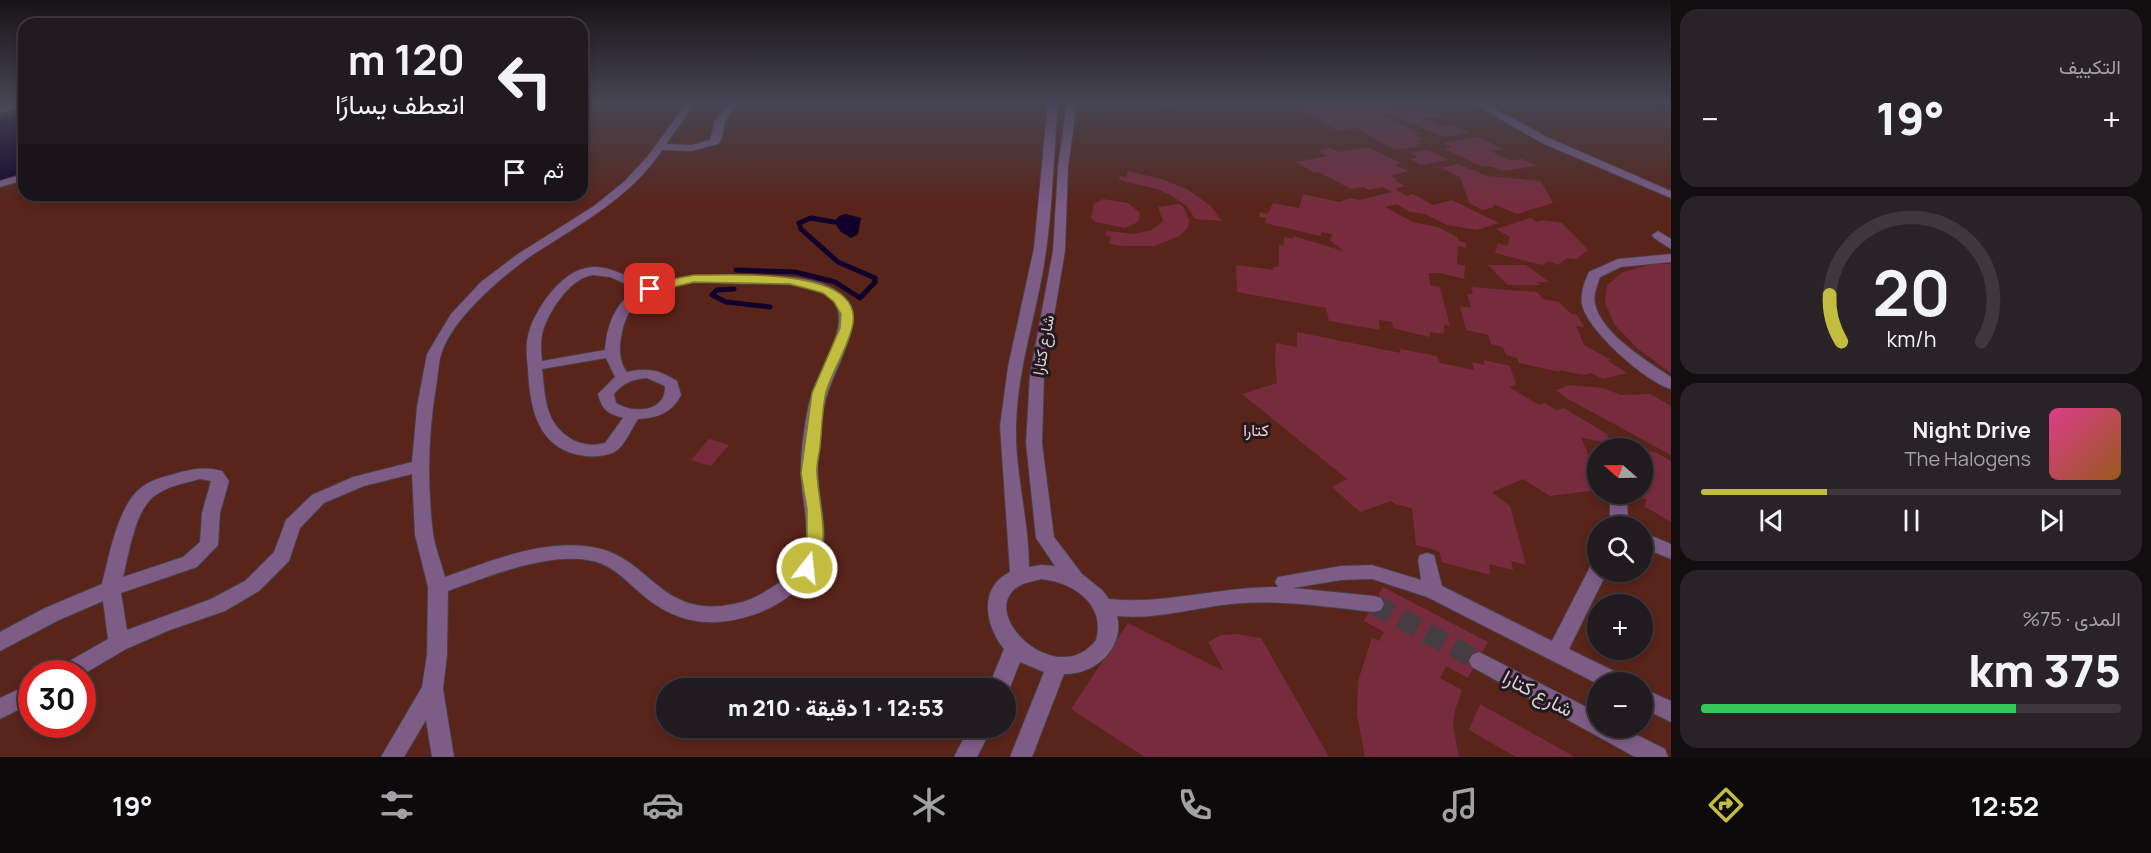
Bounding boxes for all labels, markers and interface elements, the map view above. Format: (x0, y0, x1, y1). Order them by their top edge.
text: 120 m (348, 30, 465, 88)
icon: left (486, 42, 564, 120)
text: التكييف (2059, 53, 2121, 80)
text: انعطف يسارًا (335, 85, 465, 122)
text: 19° (1876, 87, 1945, 149)
text: − (1701, 96, 1719, 141)
text: + (2102, 96, 2121, 141)
text: ثم (543, 155, 564, 185)
icon: arrive (498, 156, 531, 189)
text: 20 (1872, 249, 1950, 335)
pin (624, 263, 675, 314)
icon: arrive (633, 272, 666, 305)
street label: شارع كتارا (1027, 313, 1060, 377)
text: km/h (1886, 324, 1936, 353)
text: Night Drive (1912, 415, 2031, 445)
park label: كتارا (1243, 419, 1269, 441)
north arrow (1587, 438, 1653, 504)
map controls (1587, 438, 1653, 738)
text: The Halogens (1905, 445, 2031, 472)
icon: previous (1755, 504, 1788, 537)
icon: pause (1895, 504, 1928, 537)
icon: next (2035, 504, 2068, 537)
button: search (1587, 516, 1653, 582)
position arrow (775, 536, 839, 600)
button: + (1587, 594, 1653, 660)
text: المدى · 75% (2022, 605, 2121, 632)
text: 375 km (1968, 639, 2121, 701)
speed limit sign: 30 (18, 660, 96, 738)
street label: شارع كتارا (1498, 663, 1578, 724)
button: − (1587, 672, 1653, 738)
text: 12:53 · 1 دقيقة · 210 m (728, 693, 944, 723)
icon: filters (376, 784, 418, 826)
icon: car (642, 784, 684, 826)
icon: climate (908, 784, 950, 826)
icon: phone (1174, 784, 1216, 826)
icon: music (1439, 784, 1481, 826)
icon: directions (1705, 784, 1747, 826)
text: 19° (112, 787, 153, 824)
text: 12:52 (1971, 787, 2039, 824)

